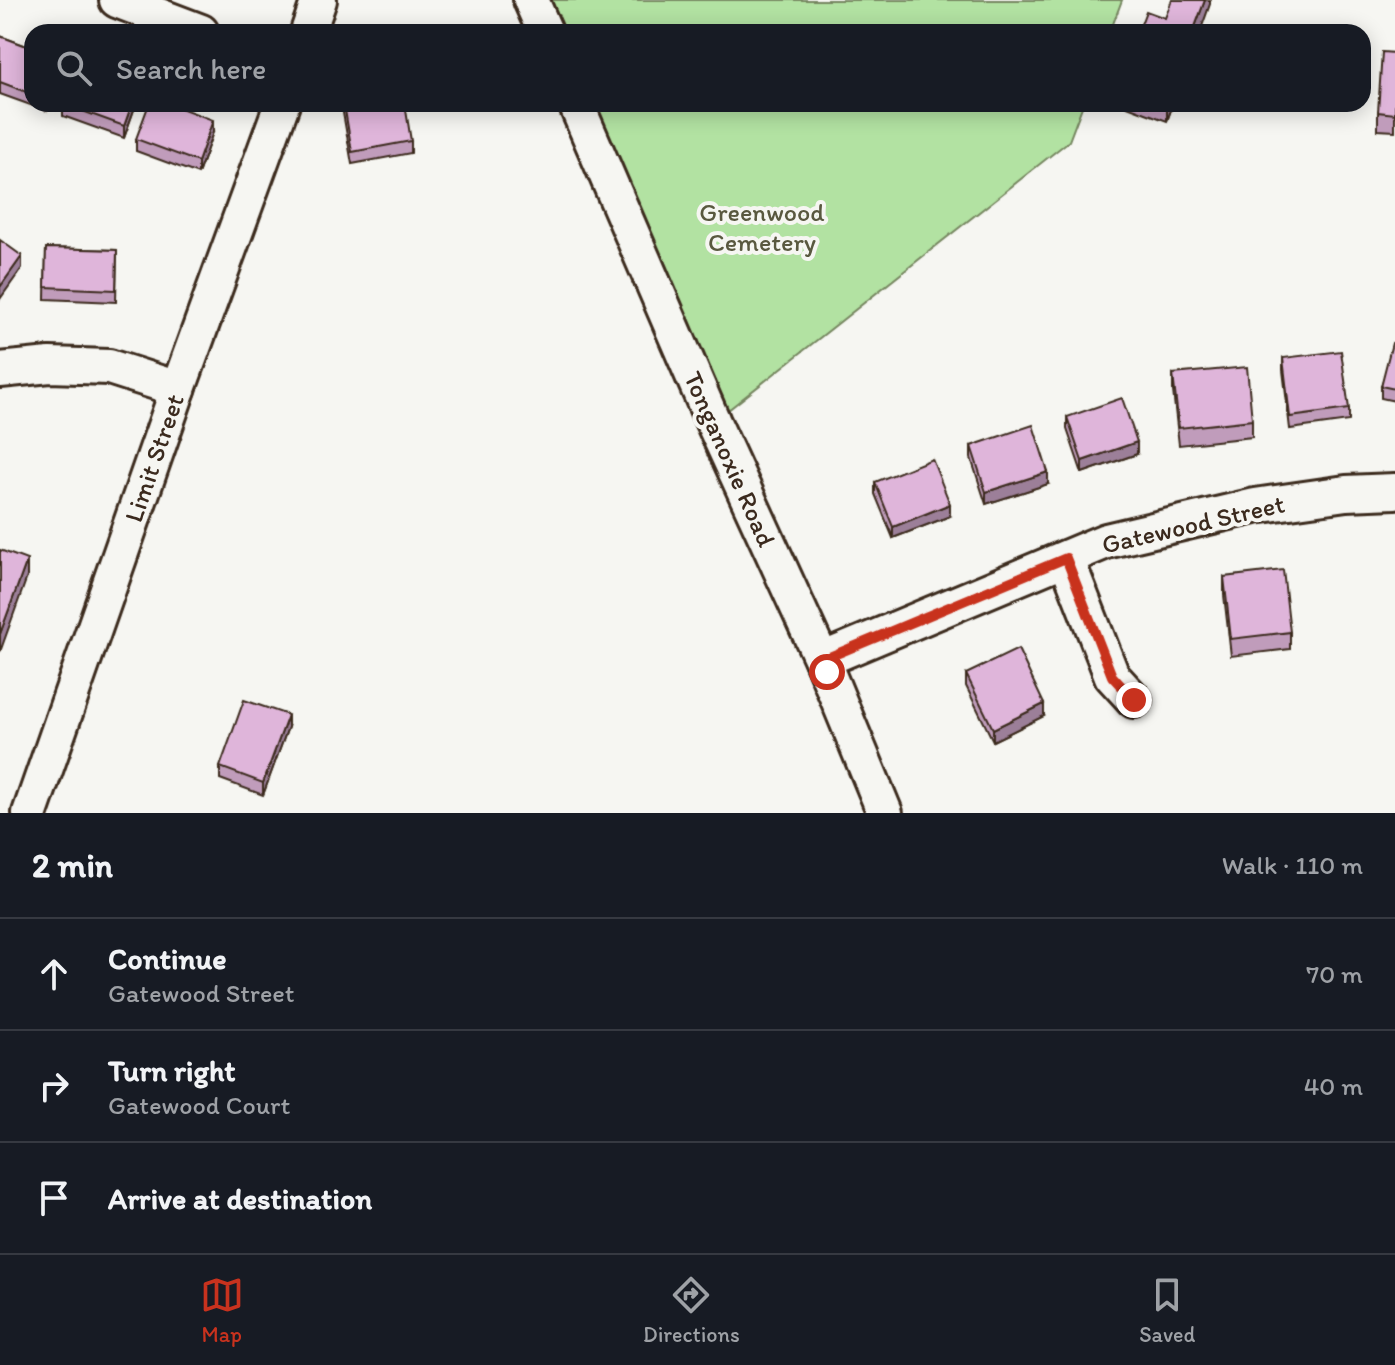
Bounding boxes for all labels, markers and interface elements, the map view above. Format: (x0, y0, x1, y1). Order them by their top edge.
search box (24, 24, 1371, 112)
icon: search (52, 46, 96, 90)
text: Search here (116, 50, 266, 87)
park label: Greenwood Cemetery (699, 196, 825, 258)
street label: Tonganoxie Road (677, 366, 783, 552)
street label: Limit Street (117, 390, 191, 526)
street label: Gatewood Street (1099, 487, 1288, 561)
route start (809, 654, 845, 690)
route end (1116, 682, 1152, 718)
text: 2 min (32, 845, 113, 886)
text: Walk · 110 m (1222, 849, 1363, 881)
text: Continue (108, 940, 227, 977)
icon: ahead (32, 952, 76, 996)
text: 70 m (1306, 958, 1363, 990)
text: Gatewood Street (108, 977, 295, 1009)
text: Turn right (108, 1052, 236, 1089)
icon: right (32, 1064, 76, 1108)
text: 40 m (1304, 1070, 1363, 1102)
text: Gatewood Court (108, 1089, 290, 1121)
icon: arrive (32, 1176, 76, 1220)
text: Arrive at destination (108, 1180, 372, 1217)
tab: Map (200, 1273, 244, 1348)
tab: Directions (643, 1273, 740, 1348)
tab: Saved (1139, 1273, 1195, 1348)

